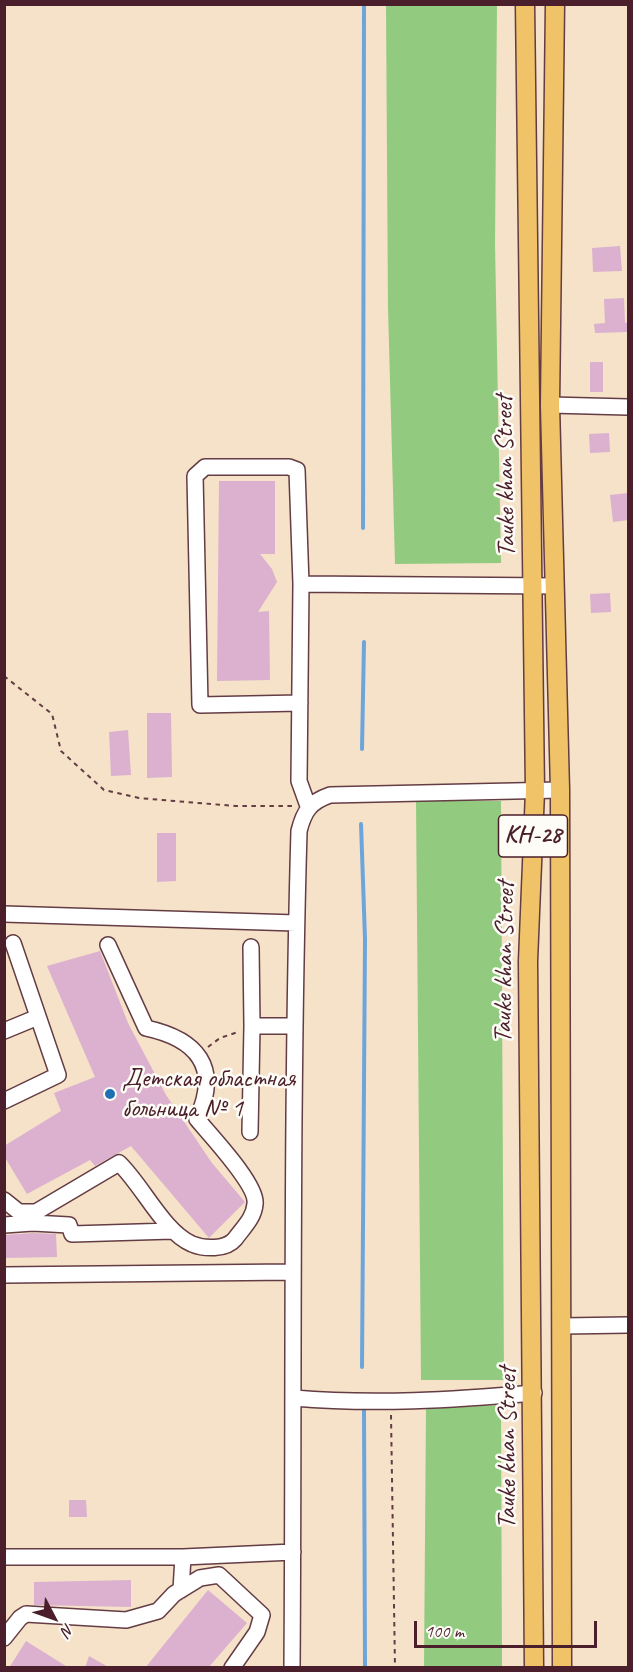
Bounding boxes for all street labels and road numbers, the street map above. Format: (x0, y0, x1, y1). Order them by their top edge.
street label: Tauke khan Street (489, 395, 523, 557)
road number: КН-28 (498, 815, 568, 857)
street label: Tauke khan Street (488, 881, 522, 1043)
street label: Tauke khan Street (492, 1367, 524, 1529)

